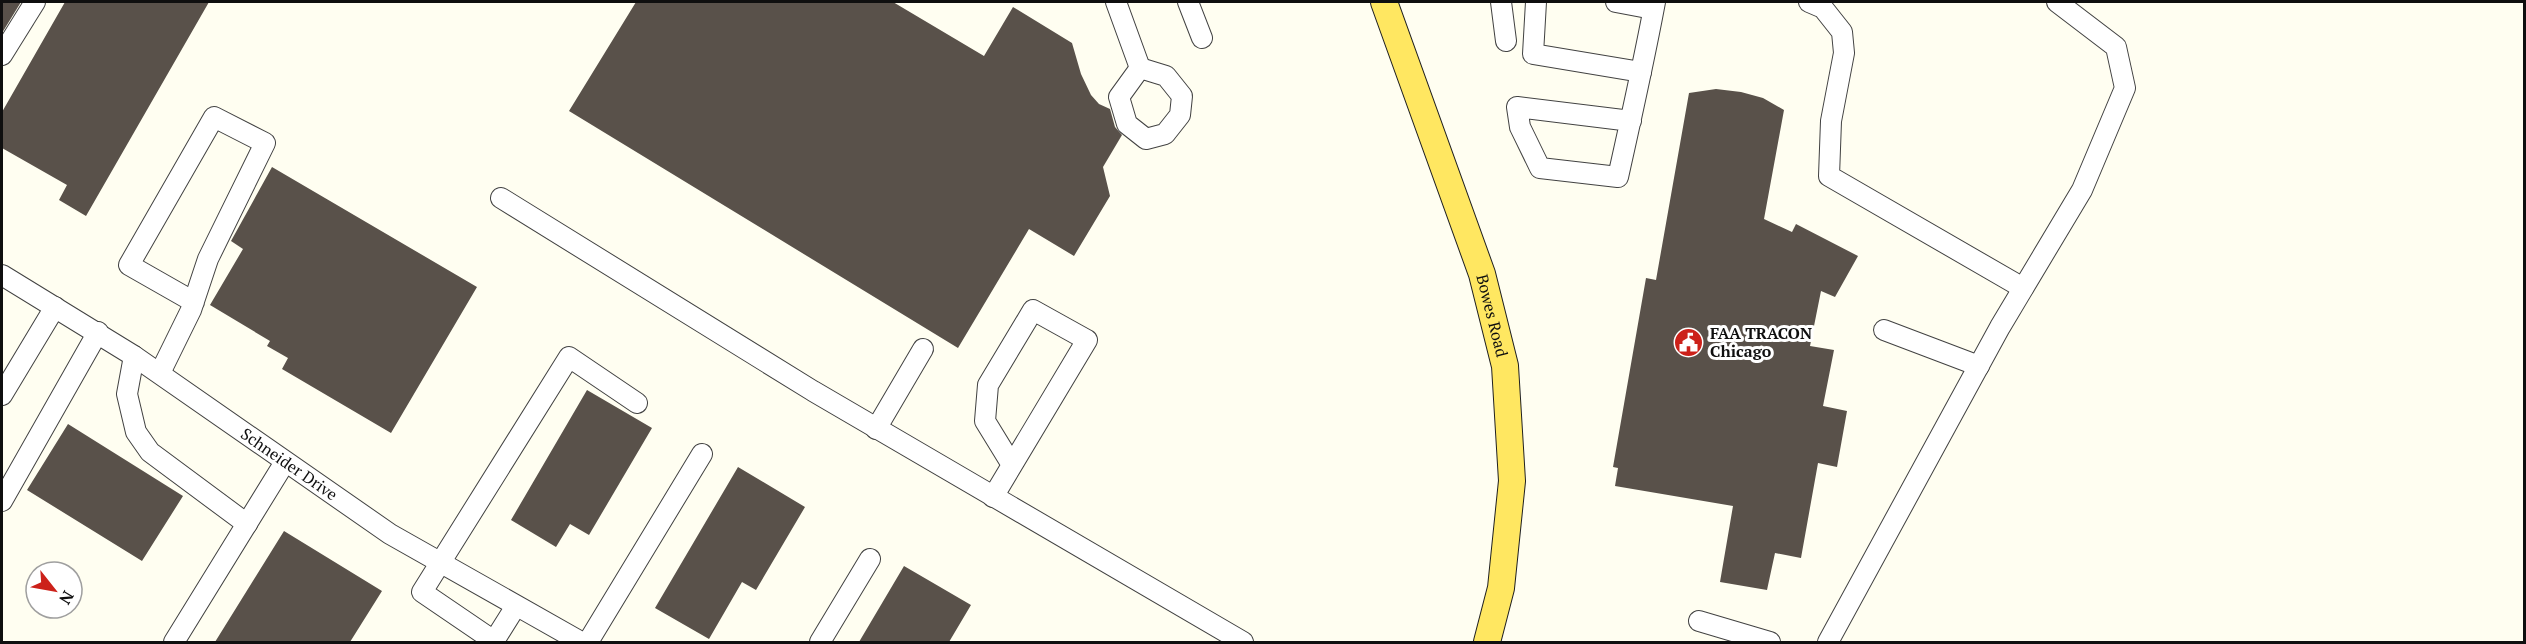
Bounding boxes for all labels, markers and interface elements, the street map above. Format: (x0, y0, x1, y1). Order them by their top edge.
street label: Bowes Road (1471, 272, 1513, 359)
place label: FAA TRACON Chicago (1710, 322, 1812, 362)
public building icon: FAA TRACON Chicago (1673, 326, 1705, 358)
street label: Schneider Drive (237, 423, 342, 505)
north arrow (24, 560, 84, 620)
text: N (54, 587, 79, 609)

